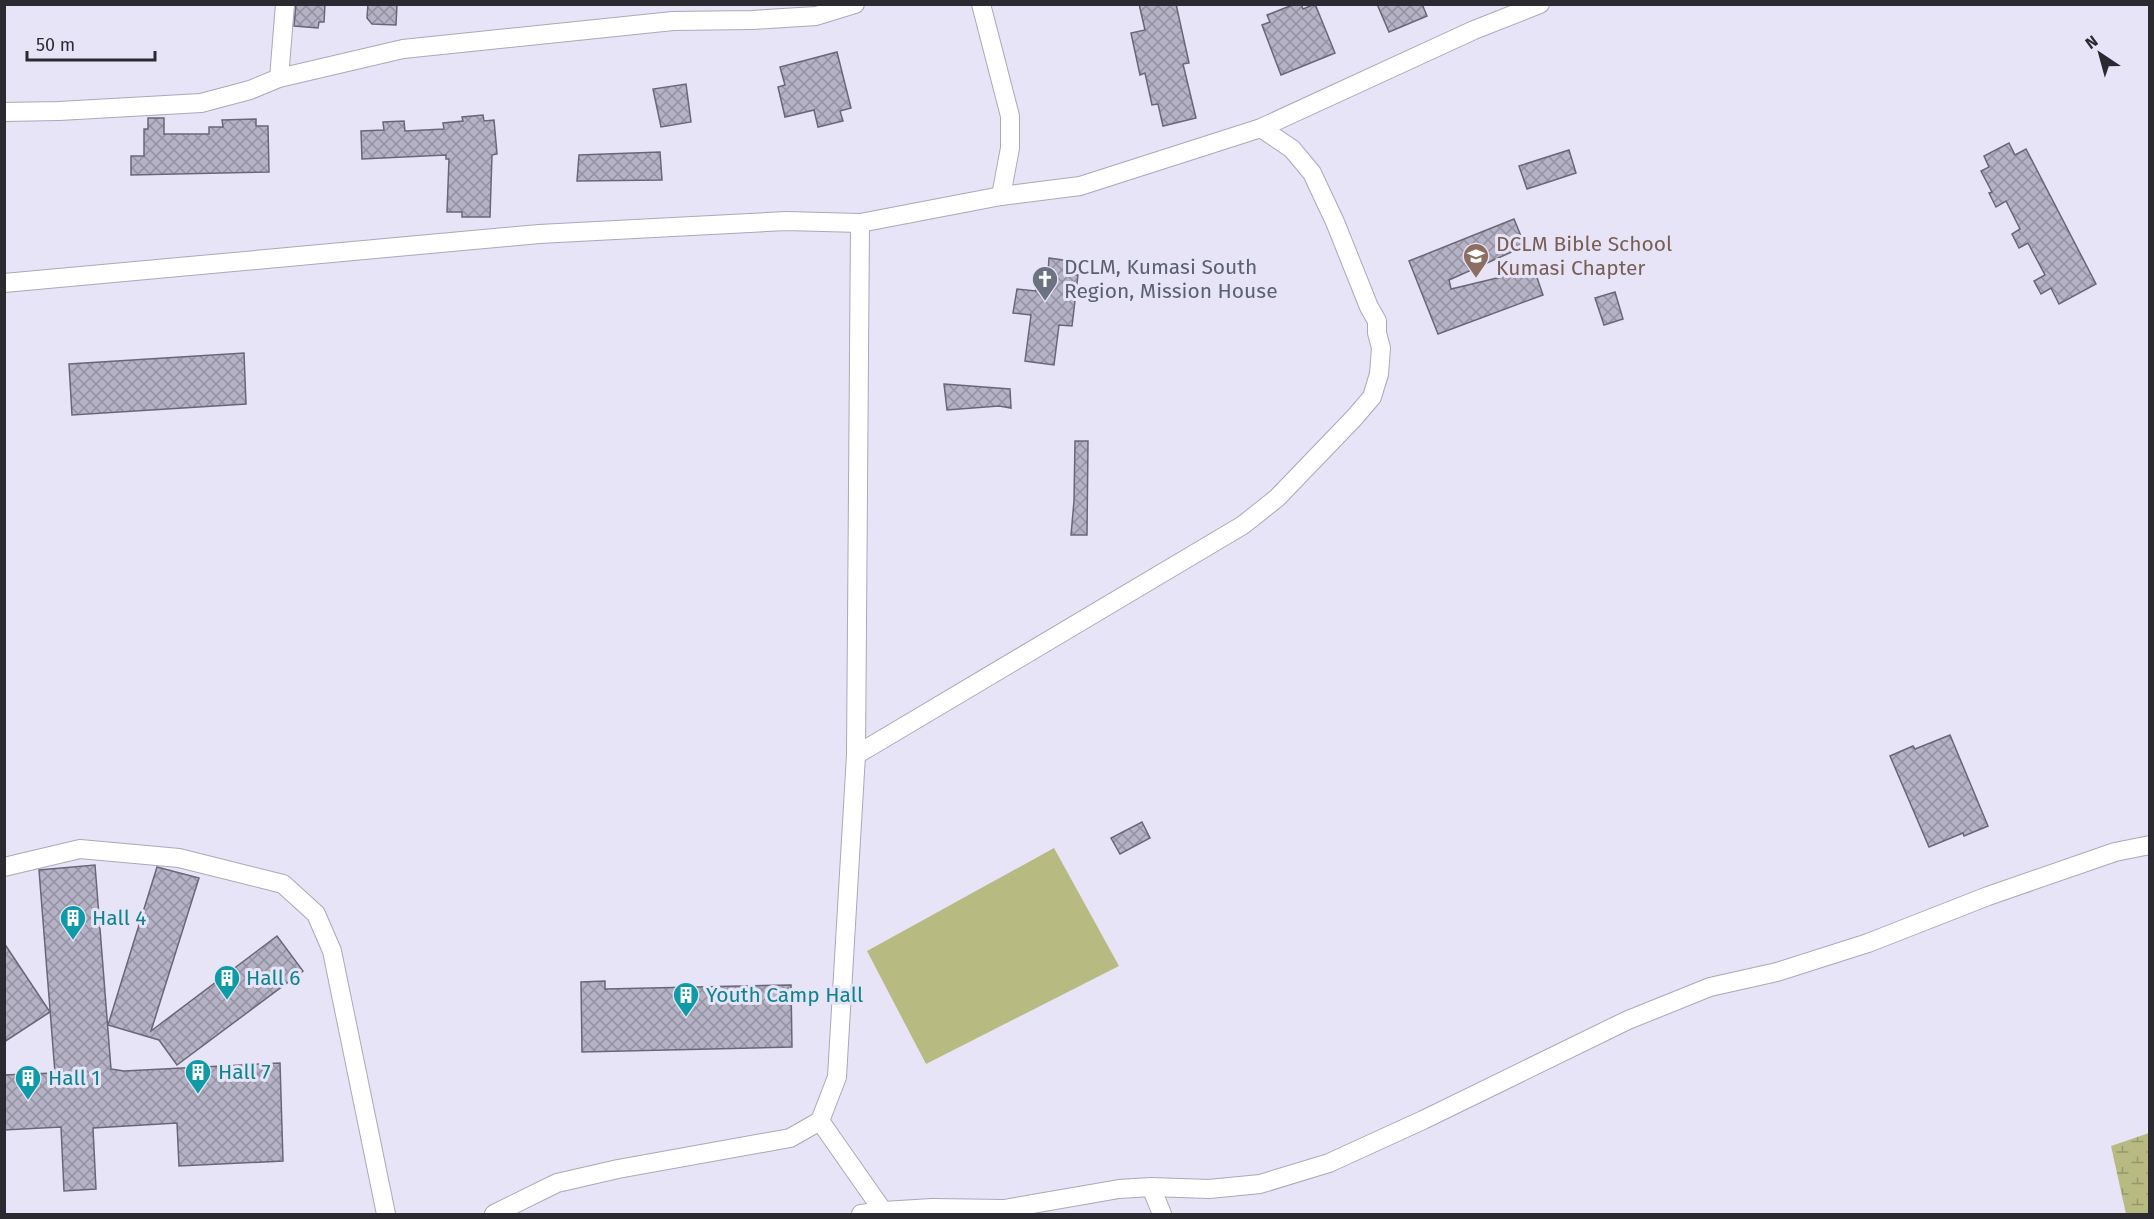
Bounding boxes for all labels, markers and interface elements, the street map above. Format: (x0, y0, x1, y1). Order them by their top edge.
scale bar (27, 24, 154, 62)
north arrow (2070, 24, 2130, 84)
text: N (2082, 31, 2101, 53)
text: 50 m (36, 34, 75, 56)
place label: DCLM Bible School Kumasi Chapter (1496, 231, 1672, 281)
school or university icon: DCLM Bible School Kumasi Chapter (1461, 241, 1491, 279)
place label: DCLM, Kumasi South Region, Mission House (1064, 254, 1278, 304)
church icon: DCLM, Kumasi South Region, Mission House (1030, 264, 1060, 302)
building icon: Hall 4 (58, 903, 88, 941)
place label: Hall 4 (92, 905, 147, 931)
building icon: Hall 6 (212, 963, 242, 1001)
place label: Hall 6 (246, 965, 301, 991)
building icon: Youth Camp Hall (671, 980, 701, 1018)
place label: Youth Camp Hall (706, 982, 863, 1008)
building icon: Hall 7 (183, 1057, 213, 1095)
place label: Hall 7 (218, 1059, 271, 1085)
building icon: Hall 1 (13, 1063, 43, 1101)
place label: Hall 1 (48, 1065, 100, 1091)

